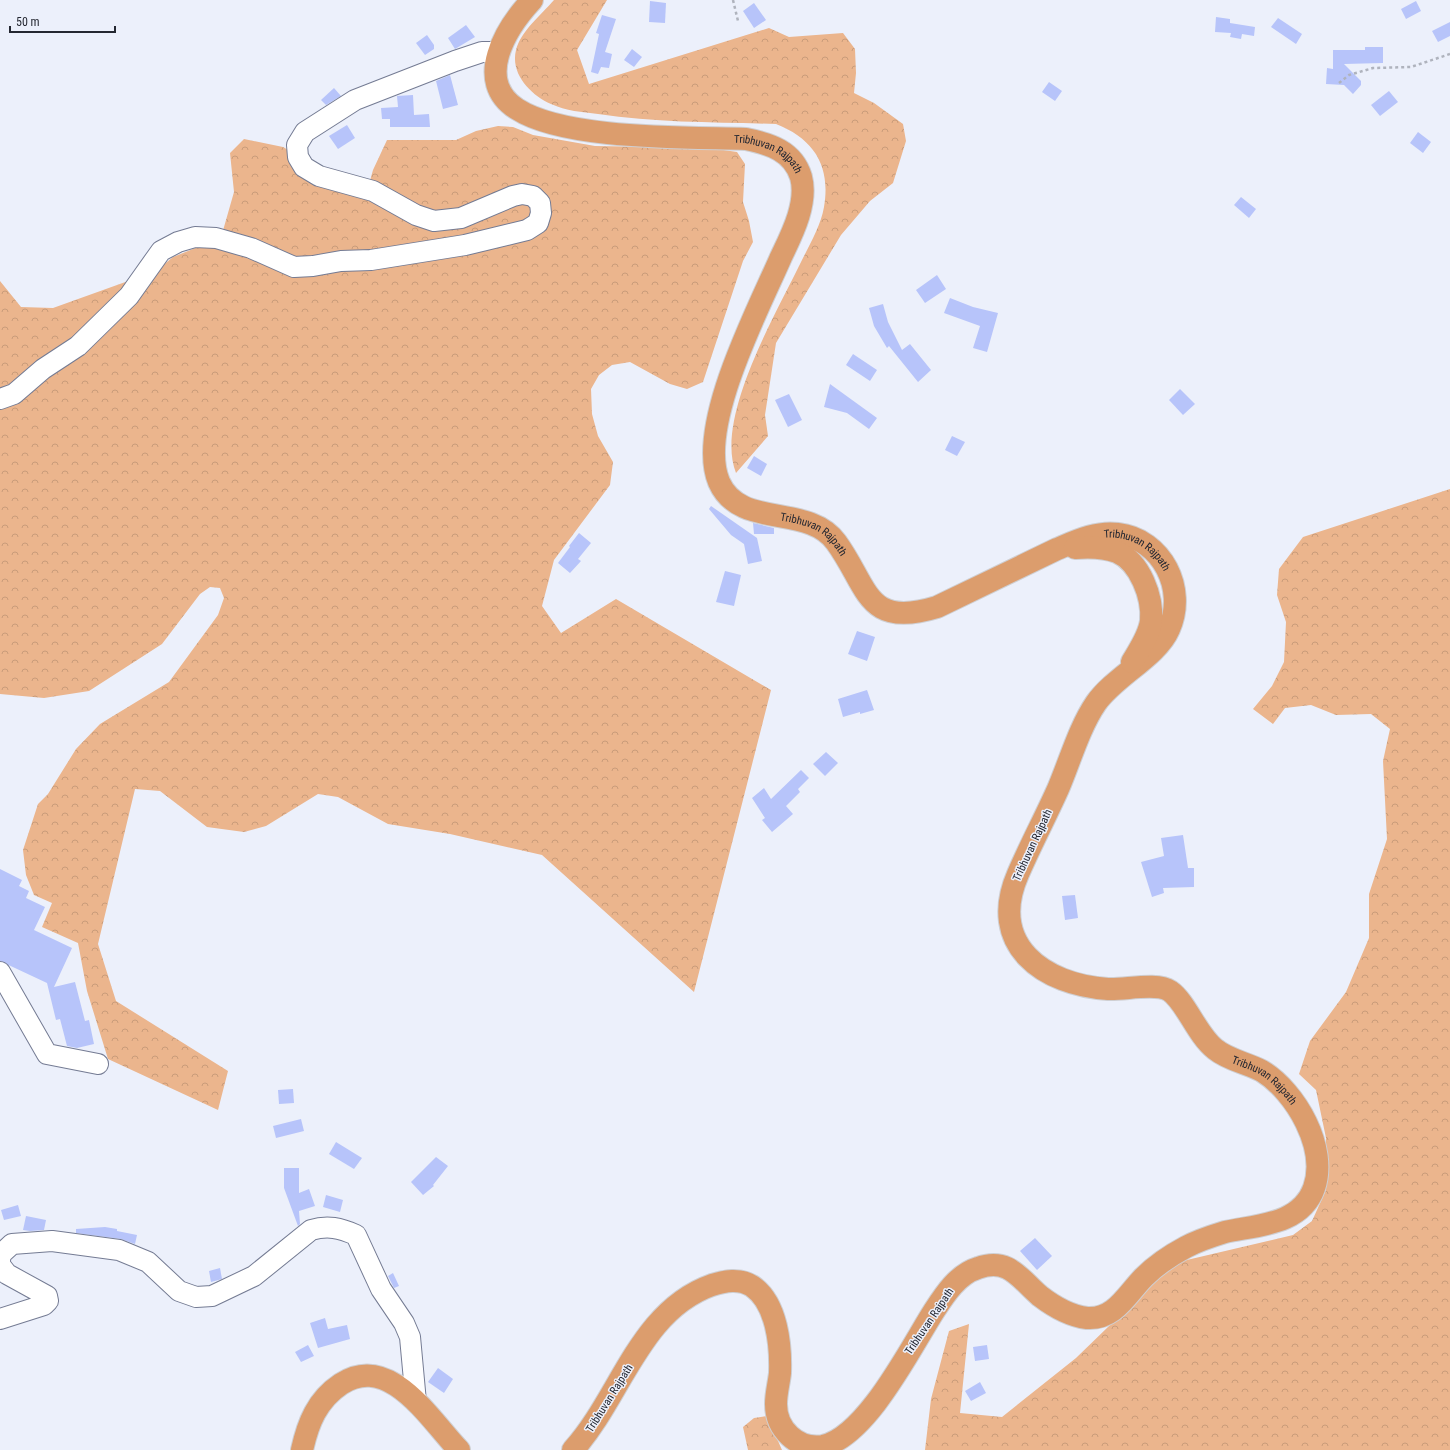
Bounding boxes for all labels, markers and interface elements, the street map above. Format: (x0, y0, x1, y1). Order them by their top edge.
scale bar (10, 8, 115, 34)
text: 50 m (16, 15, 40, 29)
street label: Tribhuvan Rajpath (734, 133, 805, 175)
street label: Tribhuvan Rajpath (779, 510, 850, 558)
street label: Tribhuvan Rajpath (1103, 527, 1173, 573)
street label: Tribhuvan Rajpath (1010, 807, 1055, 883)
street label: Tribhuvan Rajpath (1230, 1053, 1300, 1107)
street label: Tribhuvan Rajpath (902, 1285, 957, 1357)
street label: Tribhuvan Rajpath (583, 1362, 636, 1435)

